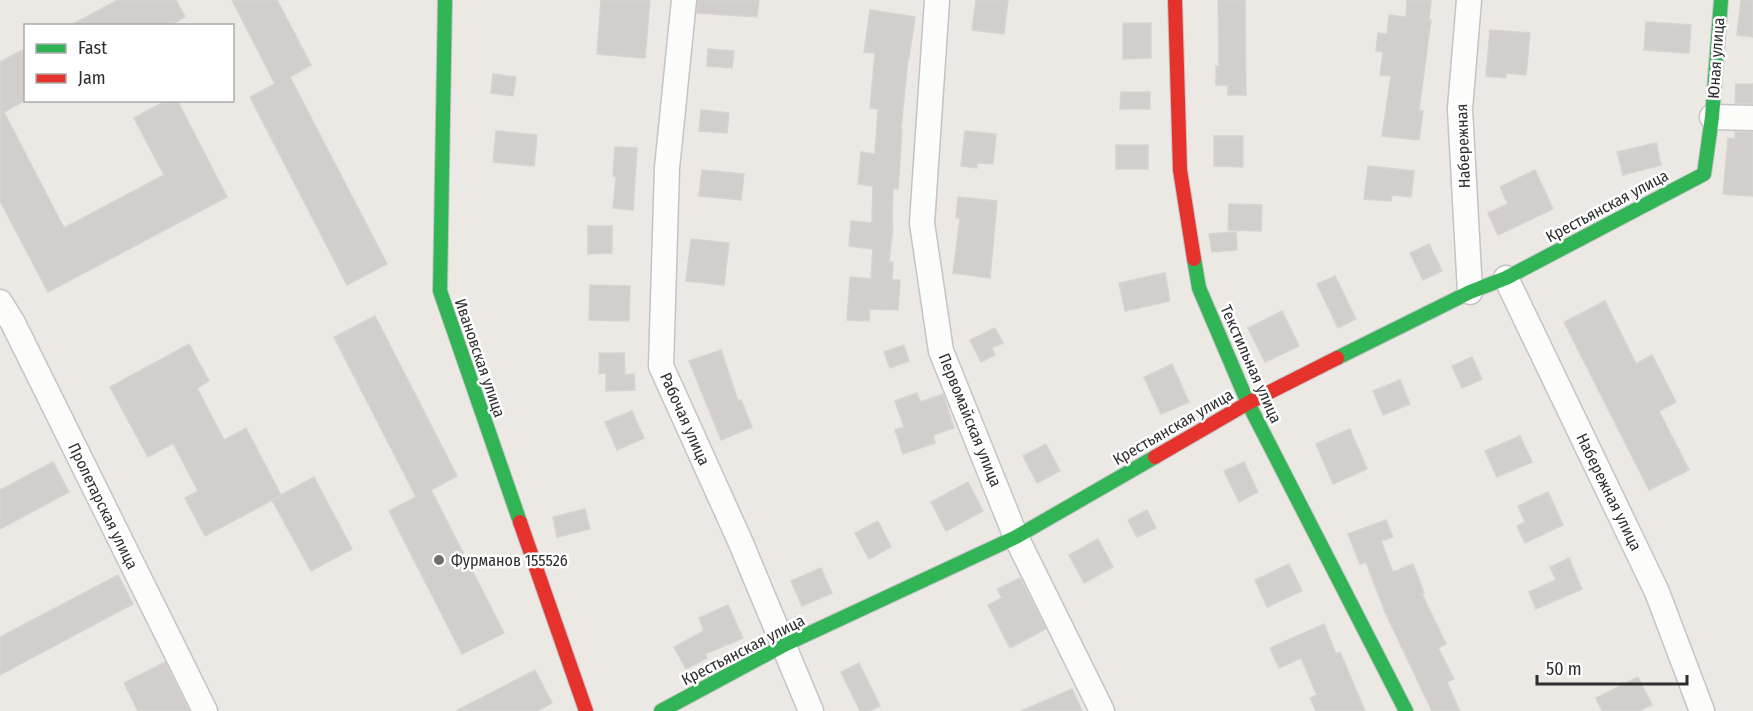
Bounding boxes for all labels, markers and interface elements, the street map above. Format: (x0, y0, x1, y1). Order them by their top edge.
street label: Юная улица (1704, 17, 1728, 99)
legend (24, 24, 234, 102)
text: Fast (78, 37, 107, 59)
text: Jam (78, 67, 106, 89)
street label: Набережная (1452, 103, 1474, 189)
street label: Крестьянская улица (1543, 166, 1672, 246)
street label: Ивановская улица (451, 296, 509, 420)
street label: Текстильная улица (1216, 302, 1286, 426)
street label: Первомайская улица (935, 350, 1006, 490)
street label: Рабочая улица (656, 370, 714, 469)
street label: Крестьянская улица (1109, 385, 1237, 469)
street label: Набережная улица (1572, 430, 1646, 554)
street label: Пролетарская улица (64, 440, 142, 572)
place label: Фурманов 155526 (451, 551, 568, 570)
marker: Фурманов 155526 (432, 553, 446, 567)
street label: Крестьянская улица (678, 611, 808, 689)
scale bar (1537, 648, 1687, 686)
text: 50 m (1546, 658, 1582, 680)

